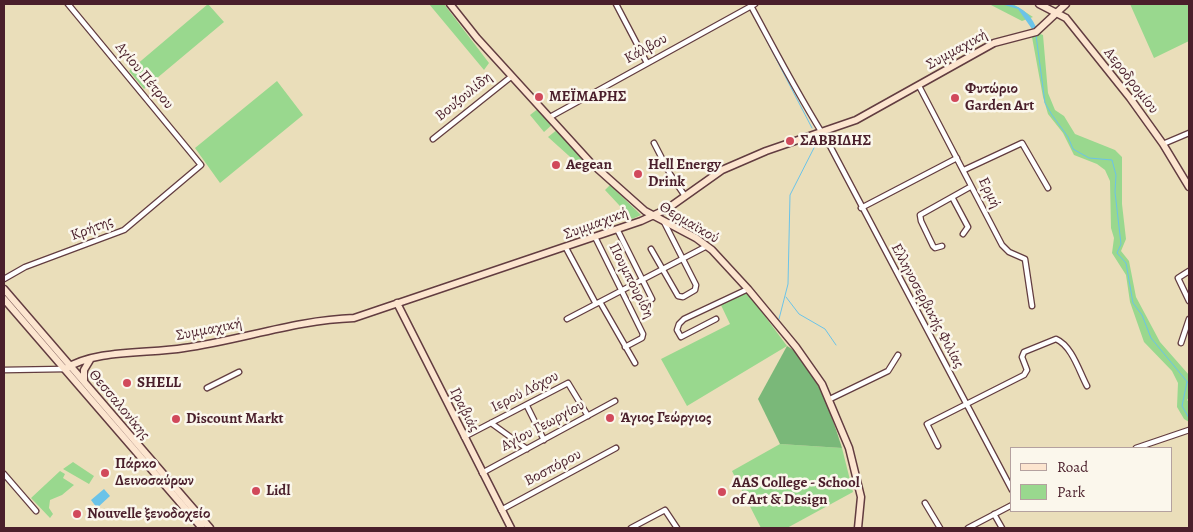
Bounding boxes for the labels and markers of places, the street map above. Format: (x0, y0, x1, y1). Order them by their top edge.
place label: Φυτώριο Garden Art (965, 80, 1034, 115)
place label: ΜΕΪΜΑΡΗΣ (549, 88, 627, 106)
marker: ΜΕΪΜΑΡΗΣ (533, 91, 545, 103)
marker: Φυτώριο Garden Art (949, 92, 961, 104)
place label: ΣΑΒΒΙΔΗΣ (800, 132, 871, 150)
marker: ΣΑΒΒΙΔΗΣ (784, 135, 796, 147)
place label: Aegean (566, 156, 612, 174)
place label: Hell Energy Drink (648, 156, 721, 191)
marker: Aegean (550, 159, 562, 171)
marker: Hell Energy Drink (632, 168, 644, 180)
place label: SHELL (137, 374, 181, 392)
marker: SHELL (121, 377, 133, 389)
place label: Άγιος Γεώργιος (620, 409, 711, 427)
place label: Discount Markt (186, 410, 284, 428)
marker: Άγιος Γεώργιος (604, 412, 616, 424)
marker: Discount Markt (170, 413, 182, 425)
place label: Πάρκο Δεινοσαύρων (115, 455, 194, 490)
marker: Πάρκο Δεινοσαύρων (99, 467, 111, 479)
place label: AAS College - School of Art & Design (732, 474, 860, 509)
place label: Lidl (266, 482, 290, 500)
marker: Lidl (250, 485, 262, 497)
marker: AAS College - School of Art & Design (716, 486, 728, 498)
place label: Nouvelle ξενοδοχείο (87, 505, 210, 523)
marker: Nouvelle ξενοδοχείο (71, 508, 83, 520)

